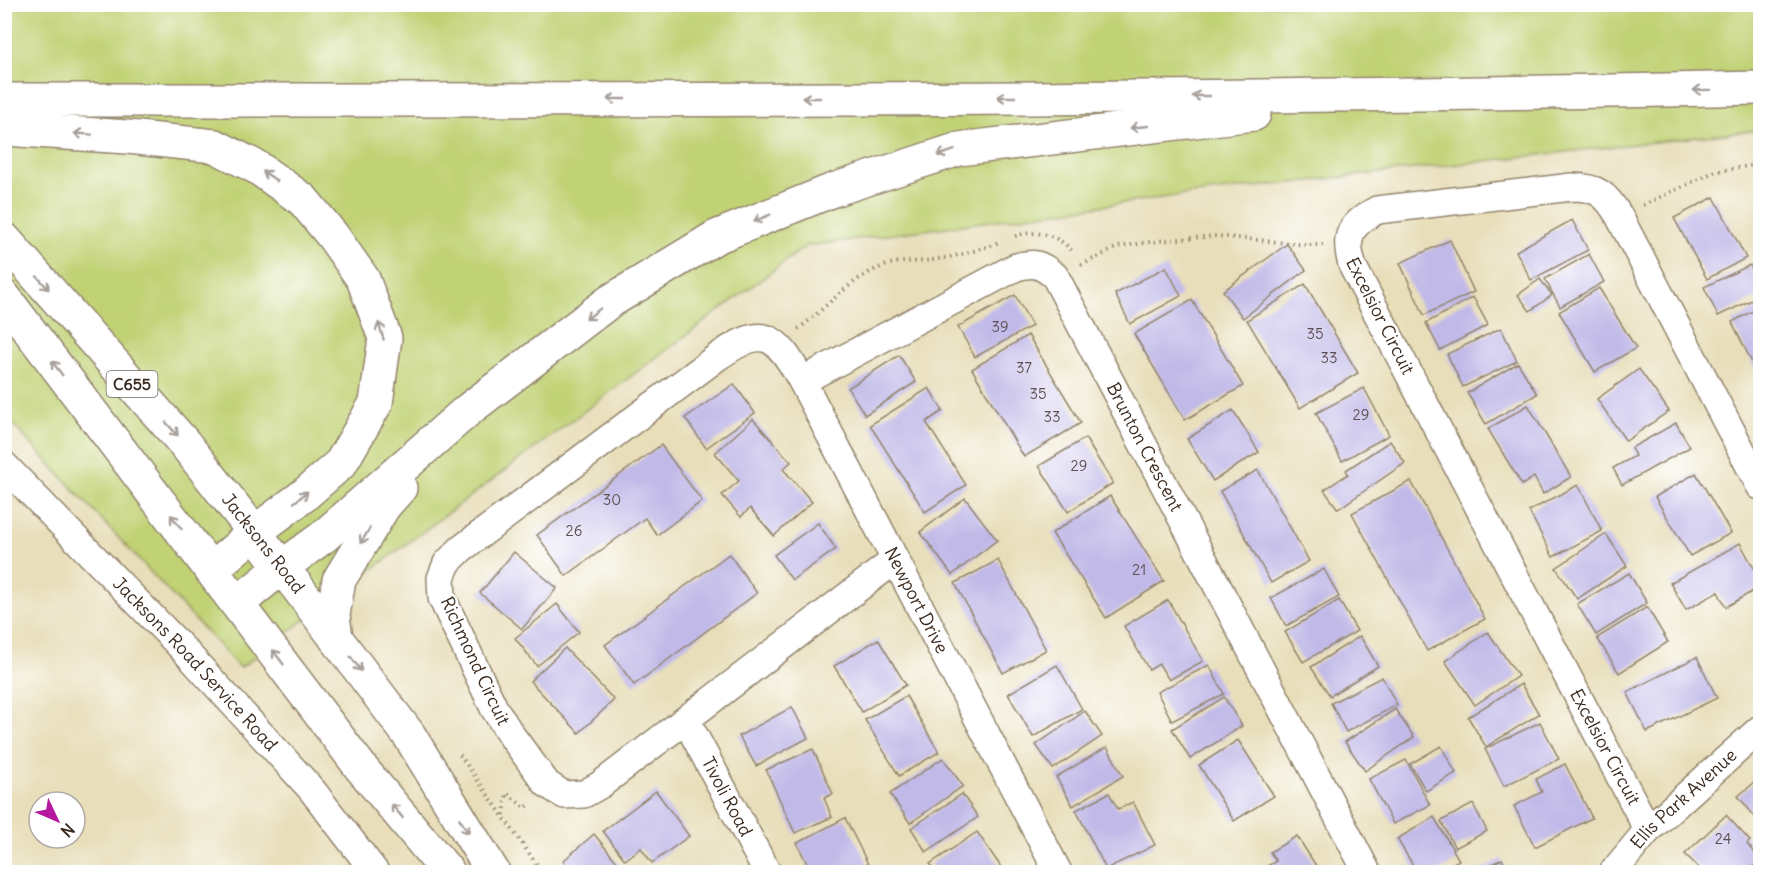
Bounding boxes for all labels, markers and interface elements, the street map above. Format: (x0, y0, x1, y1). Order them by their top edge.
one-way arrow (1693, 84, 1713, 95)
one-way arrow (1192, 90, 1212, 102)
one-way arrow (997, 91, 1017, 103)
one-way arrow (802, 92, 822, 104)
one-way arrow (607, 93, 627, 105)
one-way arrow (1130, 122, 1150, 133)
one-way arrow (74, 128, 93, 139)
one-way arrow (937, 149, 956, 160)
one-way arrow (262, 170, 278, 182)
one-way arrow (754, 213, 772, 224)
street label: Excelsior Circuit (1341, 253, 1420, 378)
one-way arrow (36, 275, 50, 290)
one-way arrow (586, 308, 602, 320)
house number: 39 (991, 317, 1009, 336)
one-way arrow (375, 322, 386, 341)
house number: 35 (1306, 324, 1324, 343)
house number: 33 (1320, 348, 1338, 367)
house number: 37 (1016, 358, 1032, 377)
one-way arrow (51, 360, 64, 376)
road number: C655 (106, 371, 158, 397)
street label: Brunton Crescent (1102, 378, 1188, 515)
house number: 35 (1029, 384, 1047, 403)
house number: 29 (1353, 405, 1369, 424)
house number: 33 (1043, 407, 1061, 426)
one-way arrow (165, 421, 179, 436)
house number: 29 (1071, 456, 1087, 475)
street label: Jacksons Road (217, 488, 310, 598)
house number: 30 (603, 490, 621, 509)
one-way arrow (293, 491, 309, 504)
one-way arrow (170, 515, 183, 531)
house number: 26 (566, 521, 582, 540)
one-way arrow (359, 527, 371, 544)
street label: Newport Drive (880, 543, 954, 657)
house number: 21 (1132, 560, 1146, 579)
street label: Jacksons Road Service Road (108, 572, 283, 756)
street label: Richmond Circuit (436, 593, 515, 729)
one-way arrow (272, 649, 284, 665)
one-way arrow (349, 656, 362, 672)
street label: Excelsior Circuit (1565, 685, 1646, 809)
street label: Ellis Park Avenue (1625, 743, 1741, 853)
street label: Tivoli Road (697, 753, 758, 841)
north arrow (27, 790, 87, 850)
one-way arrow (390, 804, 404, 819)
one-way arrow (459, 817, 471, 834)
text: N (57, 819, 79, 841)
house number: 24 (1715, 829, 1732, 848)

